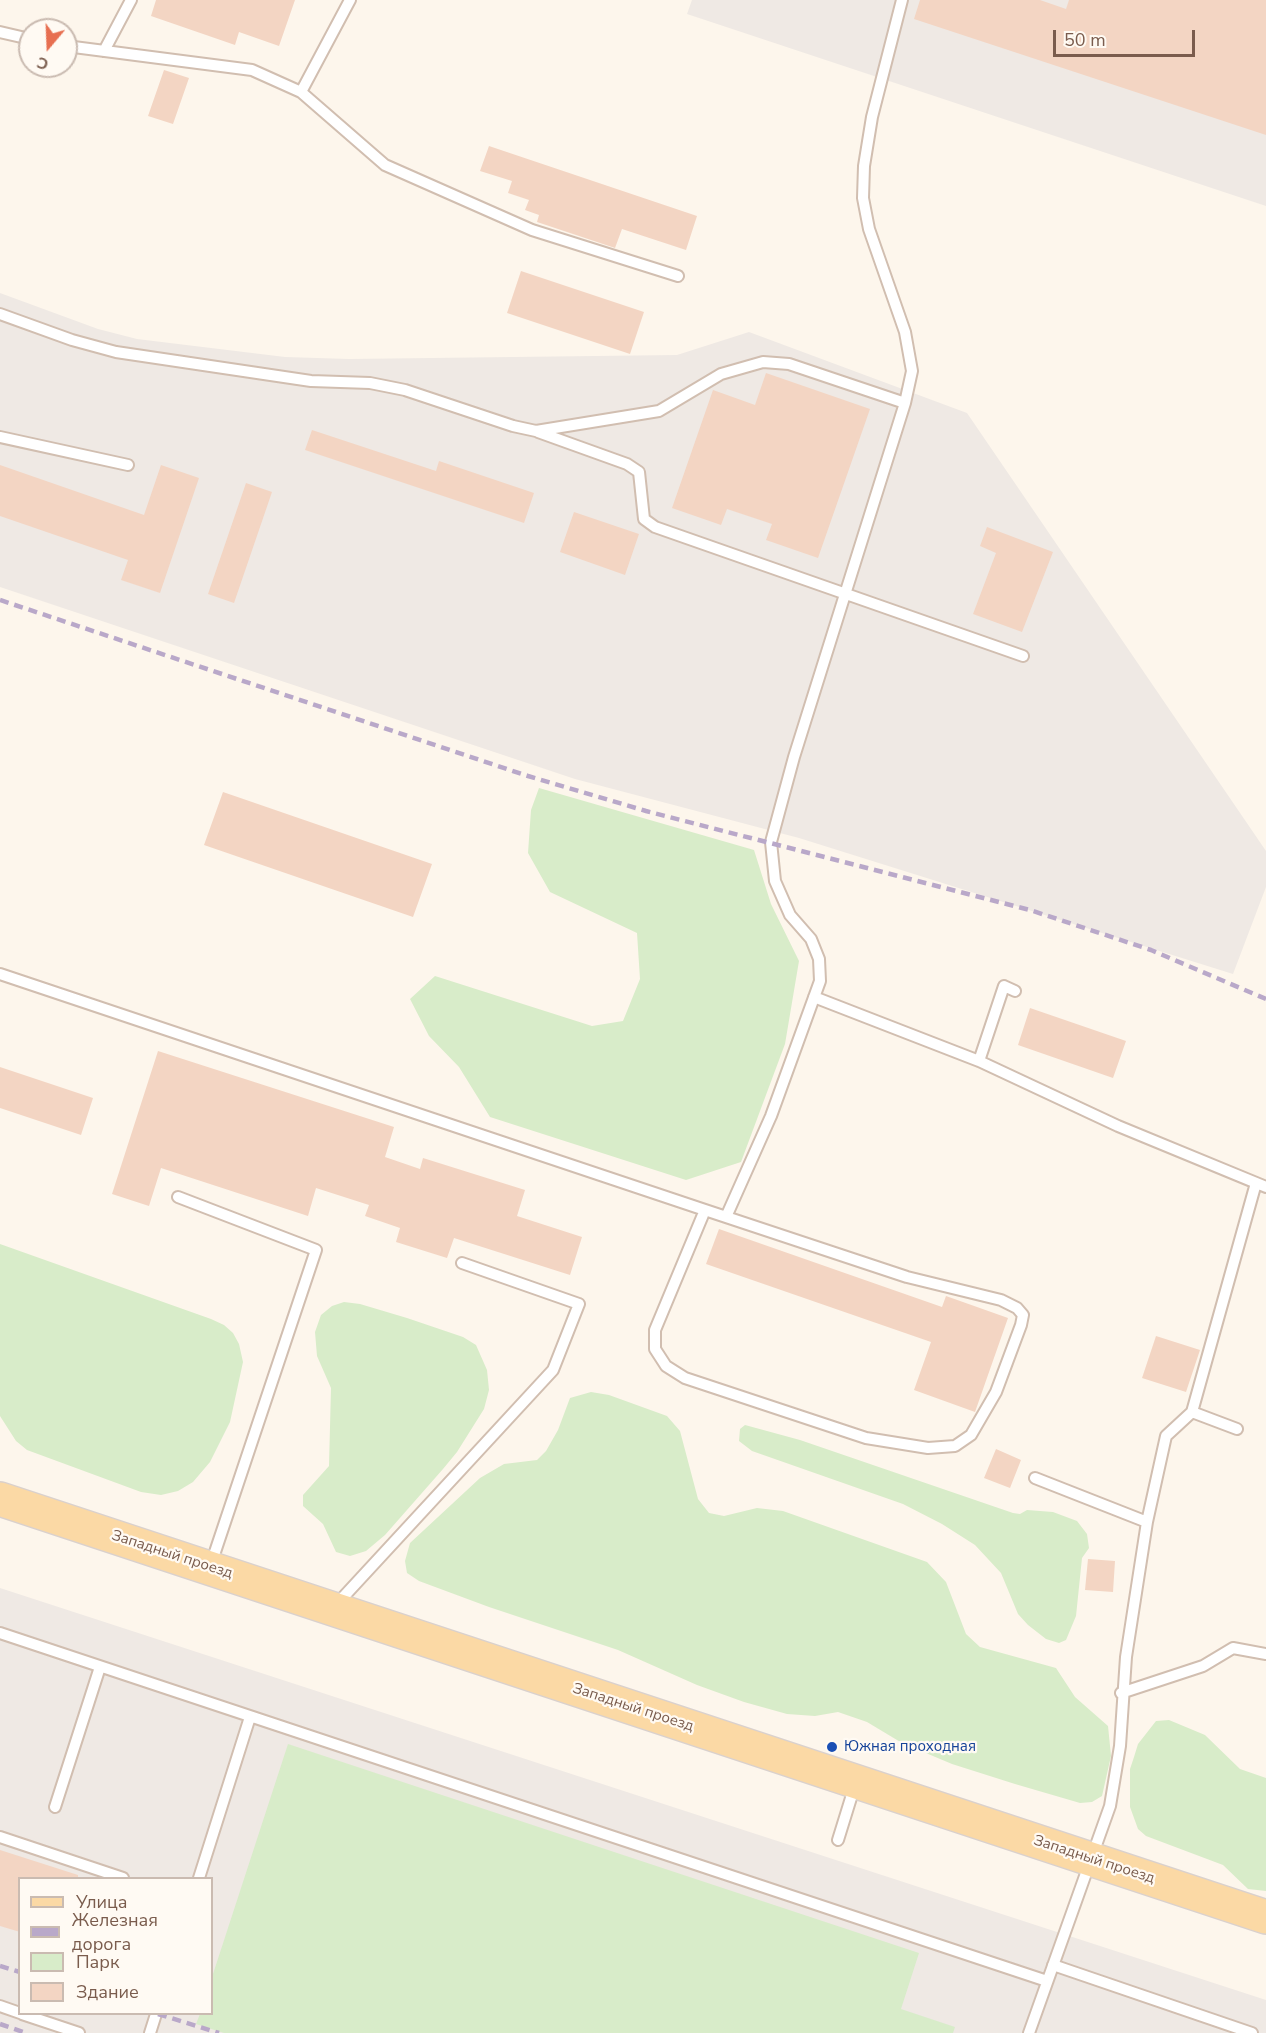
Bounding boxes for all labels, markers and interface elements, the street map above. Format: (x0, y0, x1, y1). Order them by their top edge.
north arrow (18, 18, 78, 78)
scale bar (1056, 18, 1198, 56)
text: 50 m (1064, 28, 1106, 52)
text: С (34, 51, 52, 75)
street label: Западный проезд (109, 1527, 235, 1583)
street label: Западный проезд (570, 1680, 696, 1736)
place label: Южная проходная (844, 1738, 976, 1756)
marker: Южная проходная (825, 1740, 839, 1754)
street label: Западный проезд (1031, 1832, 1157, 1888)
legend (18, 1877, 213, 2015)
text: Улица (76, 1890, 127, 1914)
text: Железная дорога (72, 1908, 158, 1956)
text: Парк (76, 1950, 119, 1974)
text: Здание (76, 1980, 139, 2004)

